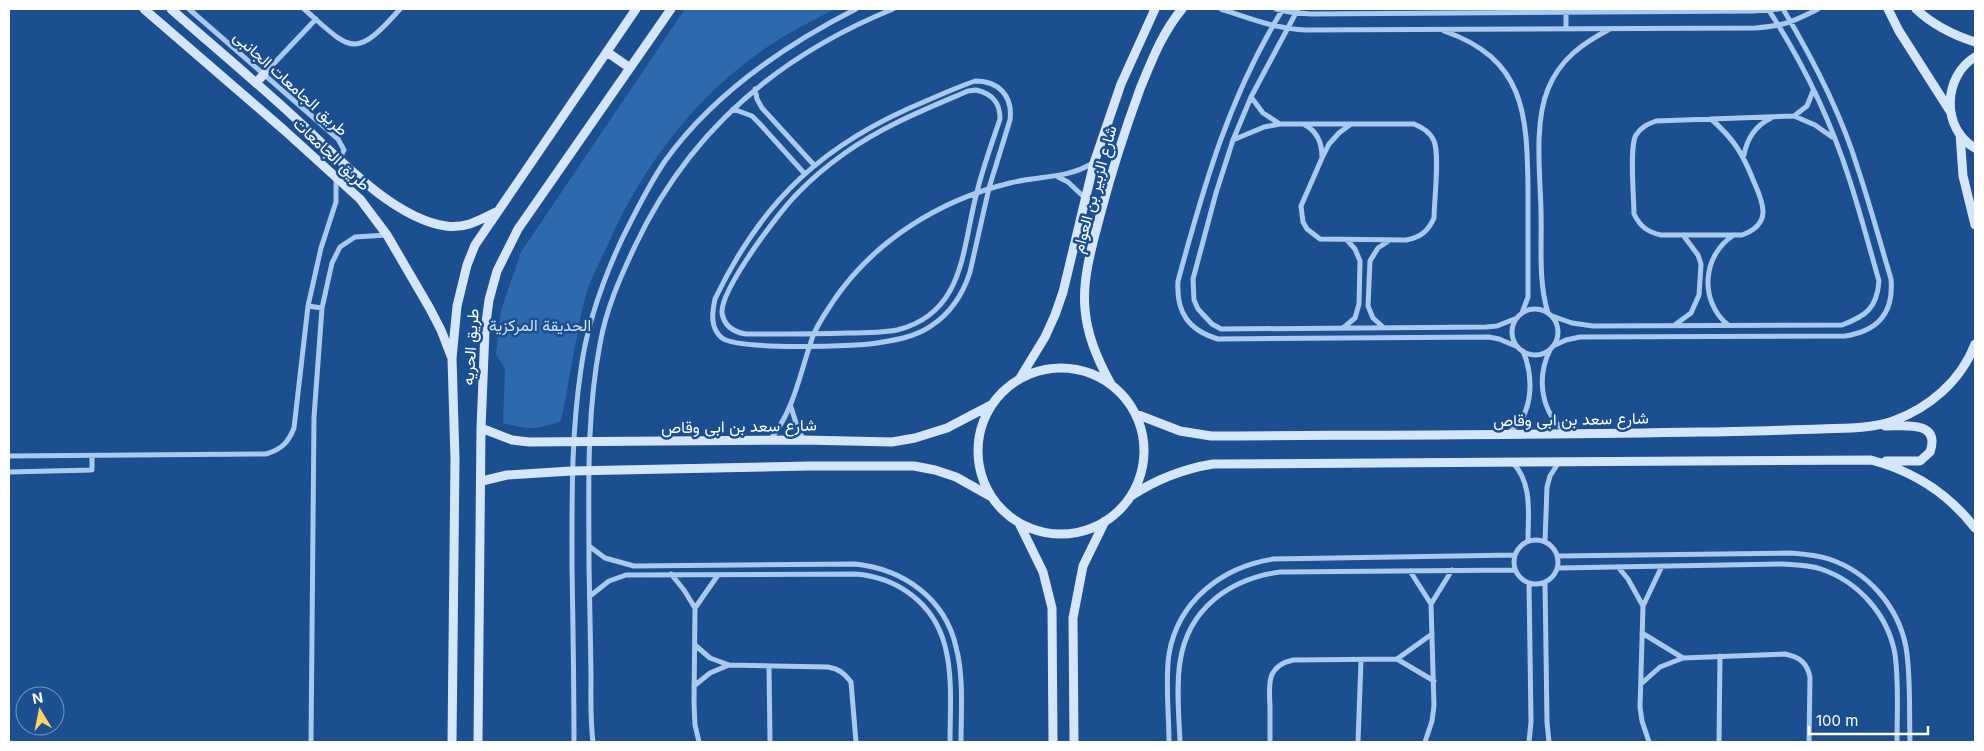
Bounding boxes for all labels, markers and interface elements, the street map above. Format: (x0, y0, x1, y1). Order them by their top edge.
street label: طريق الجامعات الجانبى (229, 26, 353, 141)
street label: طريق الجامعات (289, 113, 375, 195)
street label: شارع الزبير بن العوام (1067, 123, 1123, 255)
street label: طريق الحريه (457, 308, 484, 386)
park label: الحديقة المركزية (489, 315, 591, 336)
street label: شارع سعد بن ابى وقاص (1493, 408, 1649, 432)
street label: شارع سعد بن ابى وقاص (661, 415, 817, 439)
north arrow (15, 686, 65, 736)
text: N (31, 688, 44, 707)
scale bar (1809, 704, 1928, 736)
text: 100 m (1816, 711, 1858, 730)

